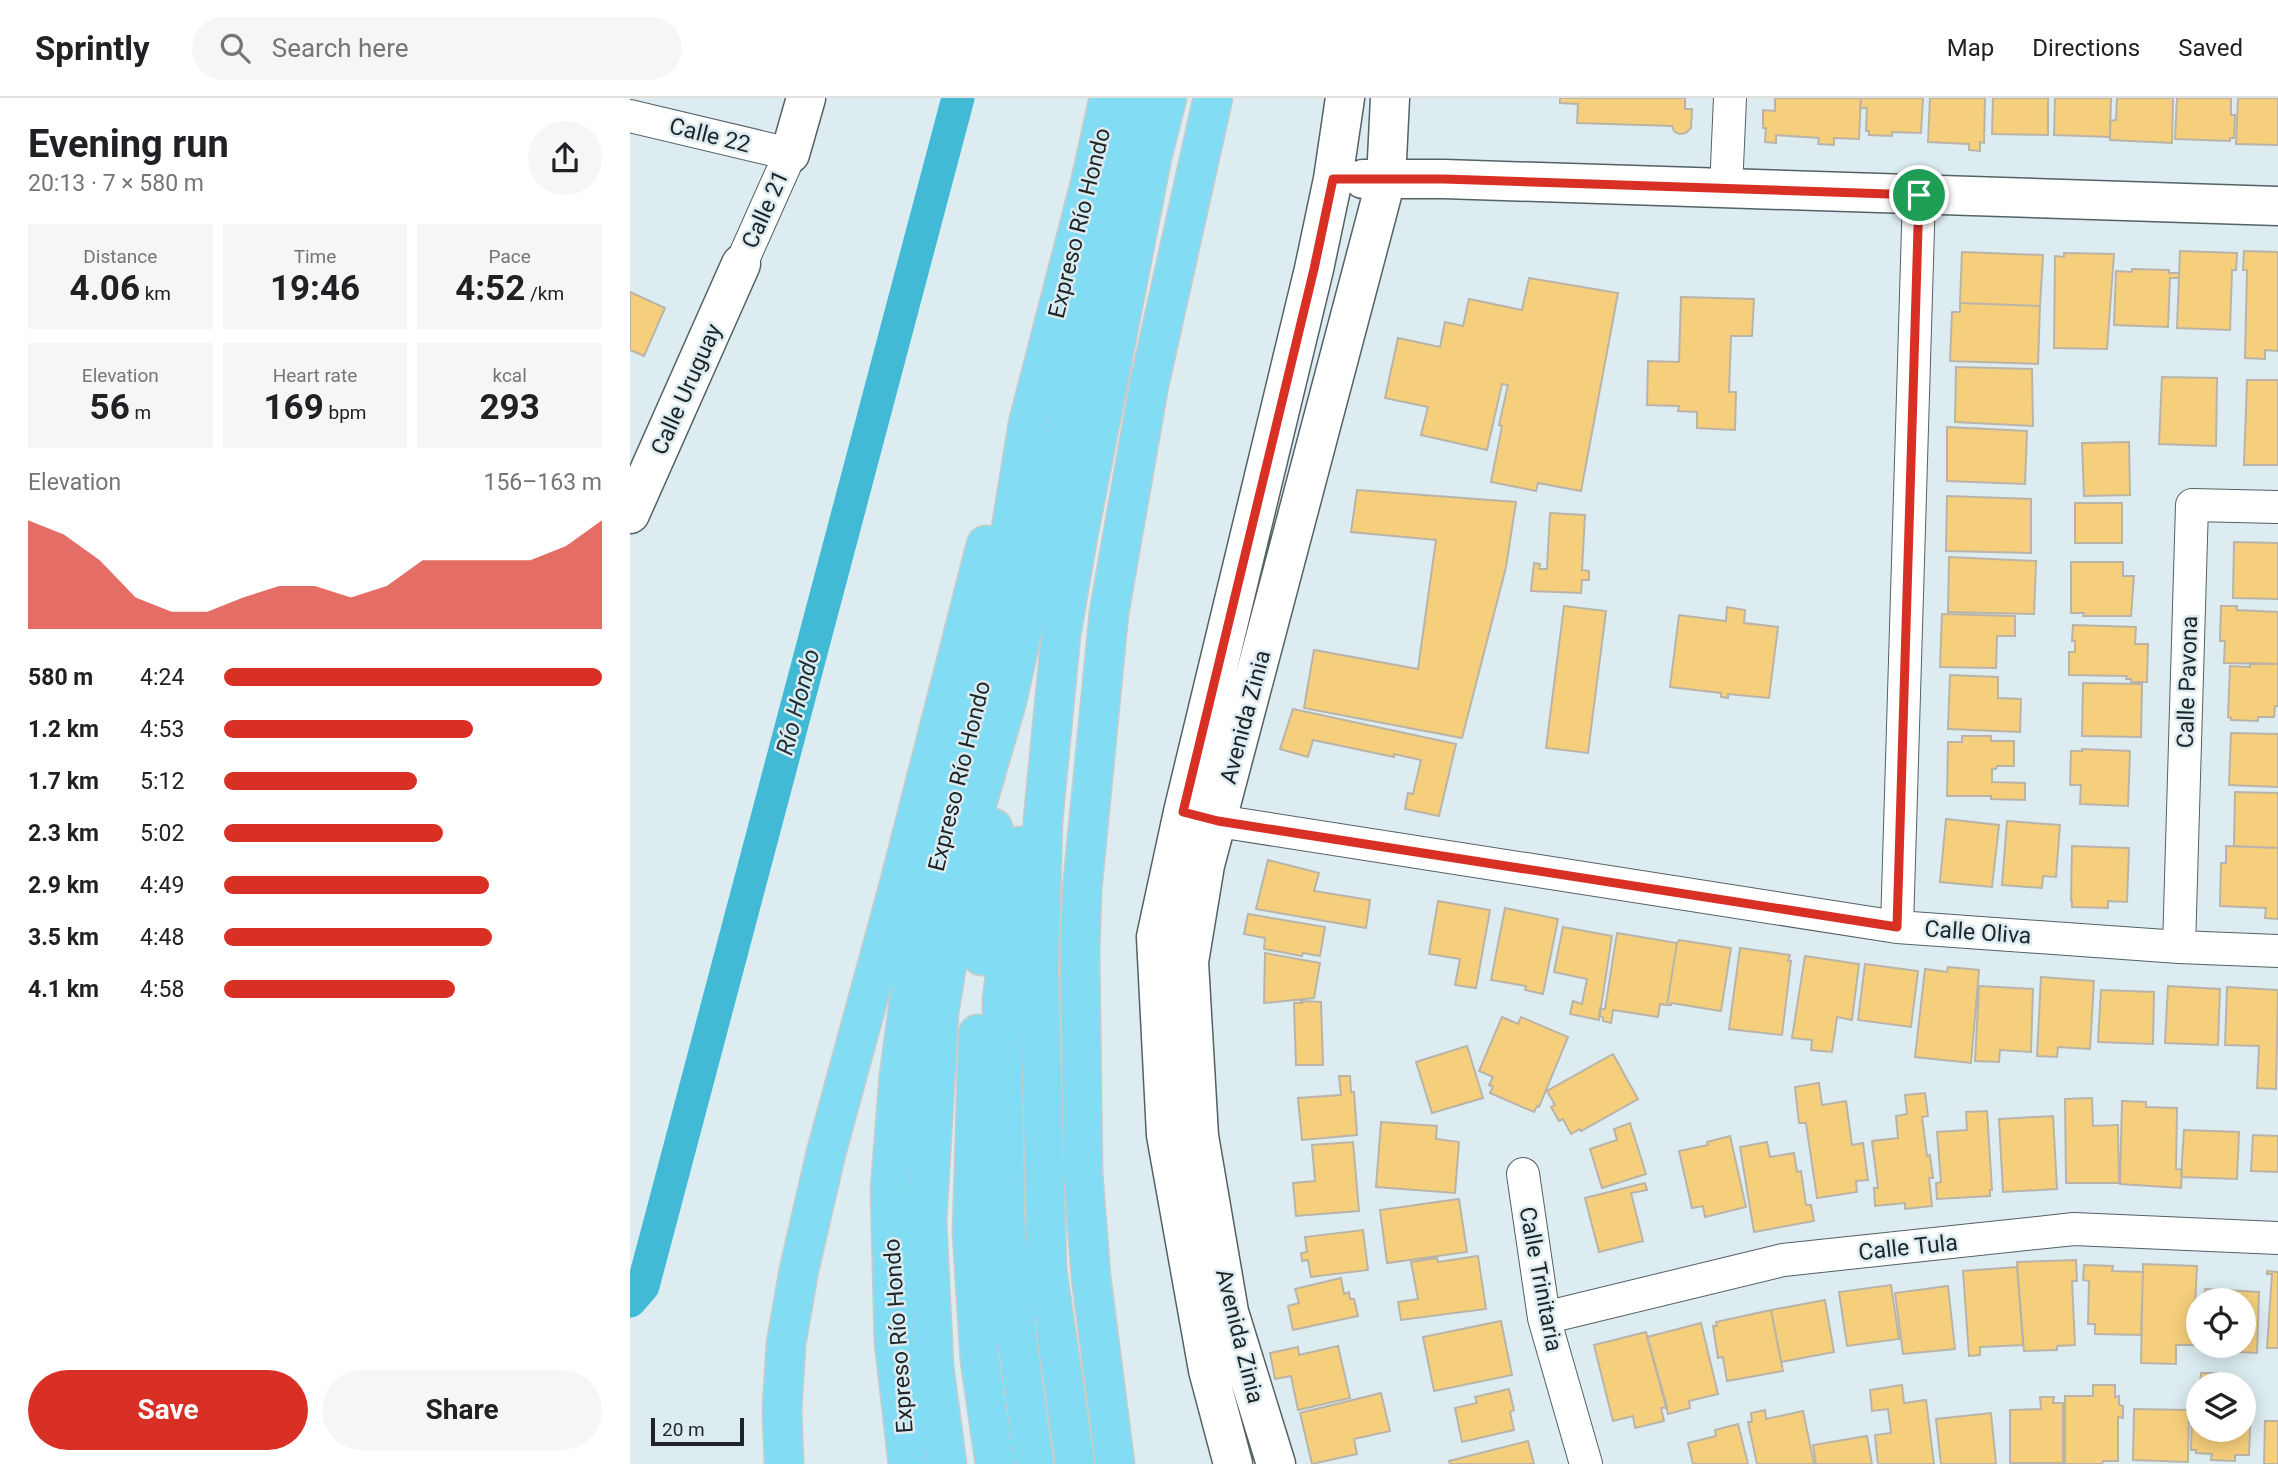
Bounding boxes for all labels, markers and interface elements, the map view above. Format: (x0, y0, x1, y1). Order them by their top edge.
search box (192, 17, 682, 80)
text: Sprintly (35, 29, 150, 68)
icon: search (216, 29, 254, 67)
text: Search here (272, 33, 409, 63)
text: Map (1947, 34, 1994, 62)
text: Directions (2032, 34, 2140, 62)
text: Saved (2178, 34, 2243, 62)
street label: Calle 22 (667, 112, 753, 159)
button: share (528, 121, 602, 195)
text: Evening run (28, 122, 229, 166)
street label: Expreso Río Hondo (1043, 125, 1116, 321)
pin (1889, 165, 1949, 225)
street label: Calle 21 (736, 166, 795, 252)
text: 20:13 · 7 × 580 m (28, 170, 204, 197)
icon: arrive (1900, 176, 1938, 214)
text: Distance (83, 245, 157, 268)
text: Time (294, 245, 336, 268)
text: Pace (489, 245, 531, 268)
text: 4.06 (70, 268, 140, 309)
text: 19:46 (270, 268, 360, 309)
text: 4:52 (455, 268, 525, 309)
text: km (140, 282, 171, 305)
text: /km (525, 282, 564, 305)
street label: Calle Uruguay (645, 319, 727, 459)
text: Elevation (82, 364, 159, 387)
text: Heart rate (273, 364, 357, 387)
text: kcal (492, 364, 527, 387)
text: 56 (90, 387, 130, 428)
text: 169 (264, 387, 324, 428)
text: 293 (480, 387, 540, 428)
text: m (130, 401, 151, 424)
text: bpm (324, 401, 366, 424)
text: Elevation (28, 469, 121, 496)
text: 156–163 m (483, 469, 602, 496)
street label: Calle Pavona (2172, 615, 2203, 749)
water label: Río Hondo (770, 646, 826, 758)
street label: Avenida Zinia (1215, 647, 1276, 787)
text: 580 m (28, 664, 93, 691)
text: 4:24 (140, 664, 184, 691)
street label: Expreso Río Hondo (923, 678, 996, 874)
text: 1.2 km (28, 716, 99, 743)
text: 4:53 (140, 716, 184, 743)
text: 1.7 km (28, 768, 99, 795)
text: 5:12 (140, 768, 184, 795)
text: 2.3 km (28, 820, 99, 847)
text: 5:02 (140, 820, 184, 847)
text: 2.9 km (28, 872, 99, 899)
text: 4:49 (140, 872, 184, 899)
street label: Calle Oliva (1924, 915, 2032, 950)
text: 3.5 km (28, 924, 99, 951)
text: 4:48 (140, 924, 184, 951)
text: 4.1 km (28, 976, 99, 1003)
text: 4:58 (140, 976, 184, 1003)
street label: Calle Trinitaria (1513, 1205, 1568, 1354)
street label: Calle Tula (1857, 1229, 1959, 1266)
street label: Expreso Río Hondo (878, 1238, 919, 1434)
street label: Avenida Zinia (1210, 1266, 1269, 1406)
map controls (2186, 1288, 2256, 1442)
button: locate (2186, 1288, 2256, 1358)
button: Save (28, 1370, 308, 1450)
button: Share (322, 1370, 602, 1450)
button: layers (2186, 1372, 2256, 1442)
scale bar (651, 1415, 744, 1447)
text: 20 m (662, 1418, 705, 1441)

